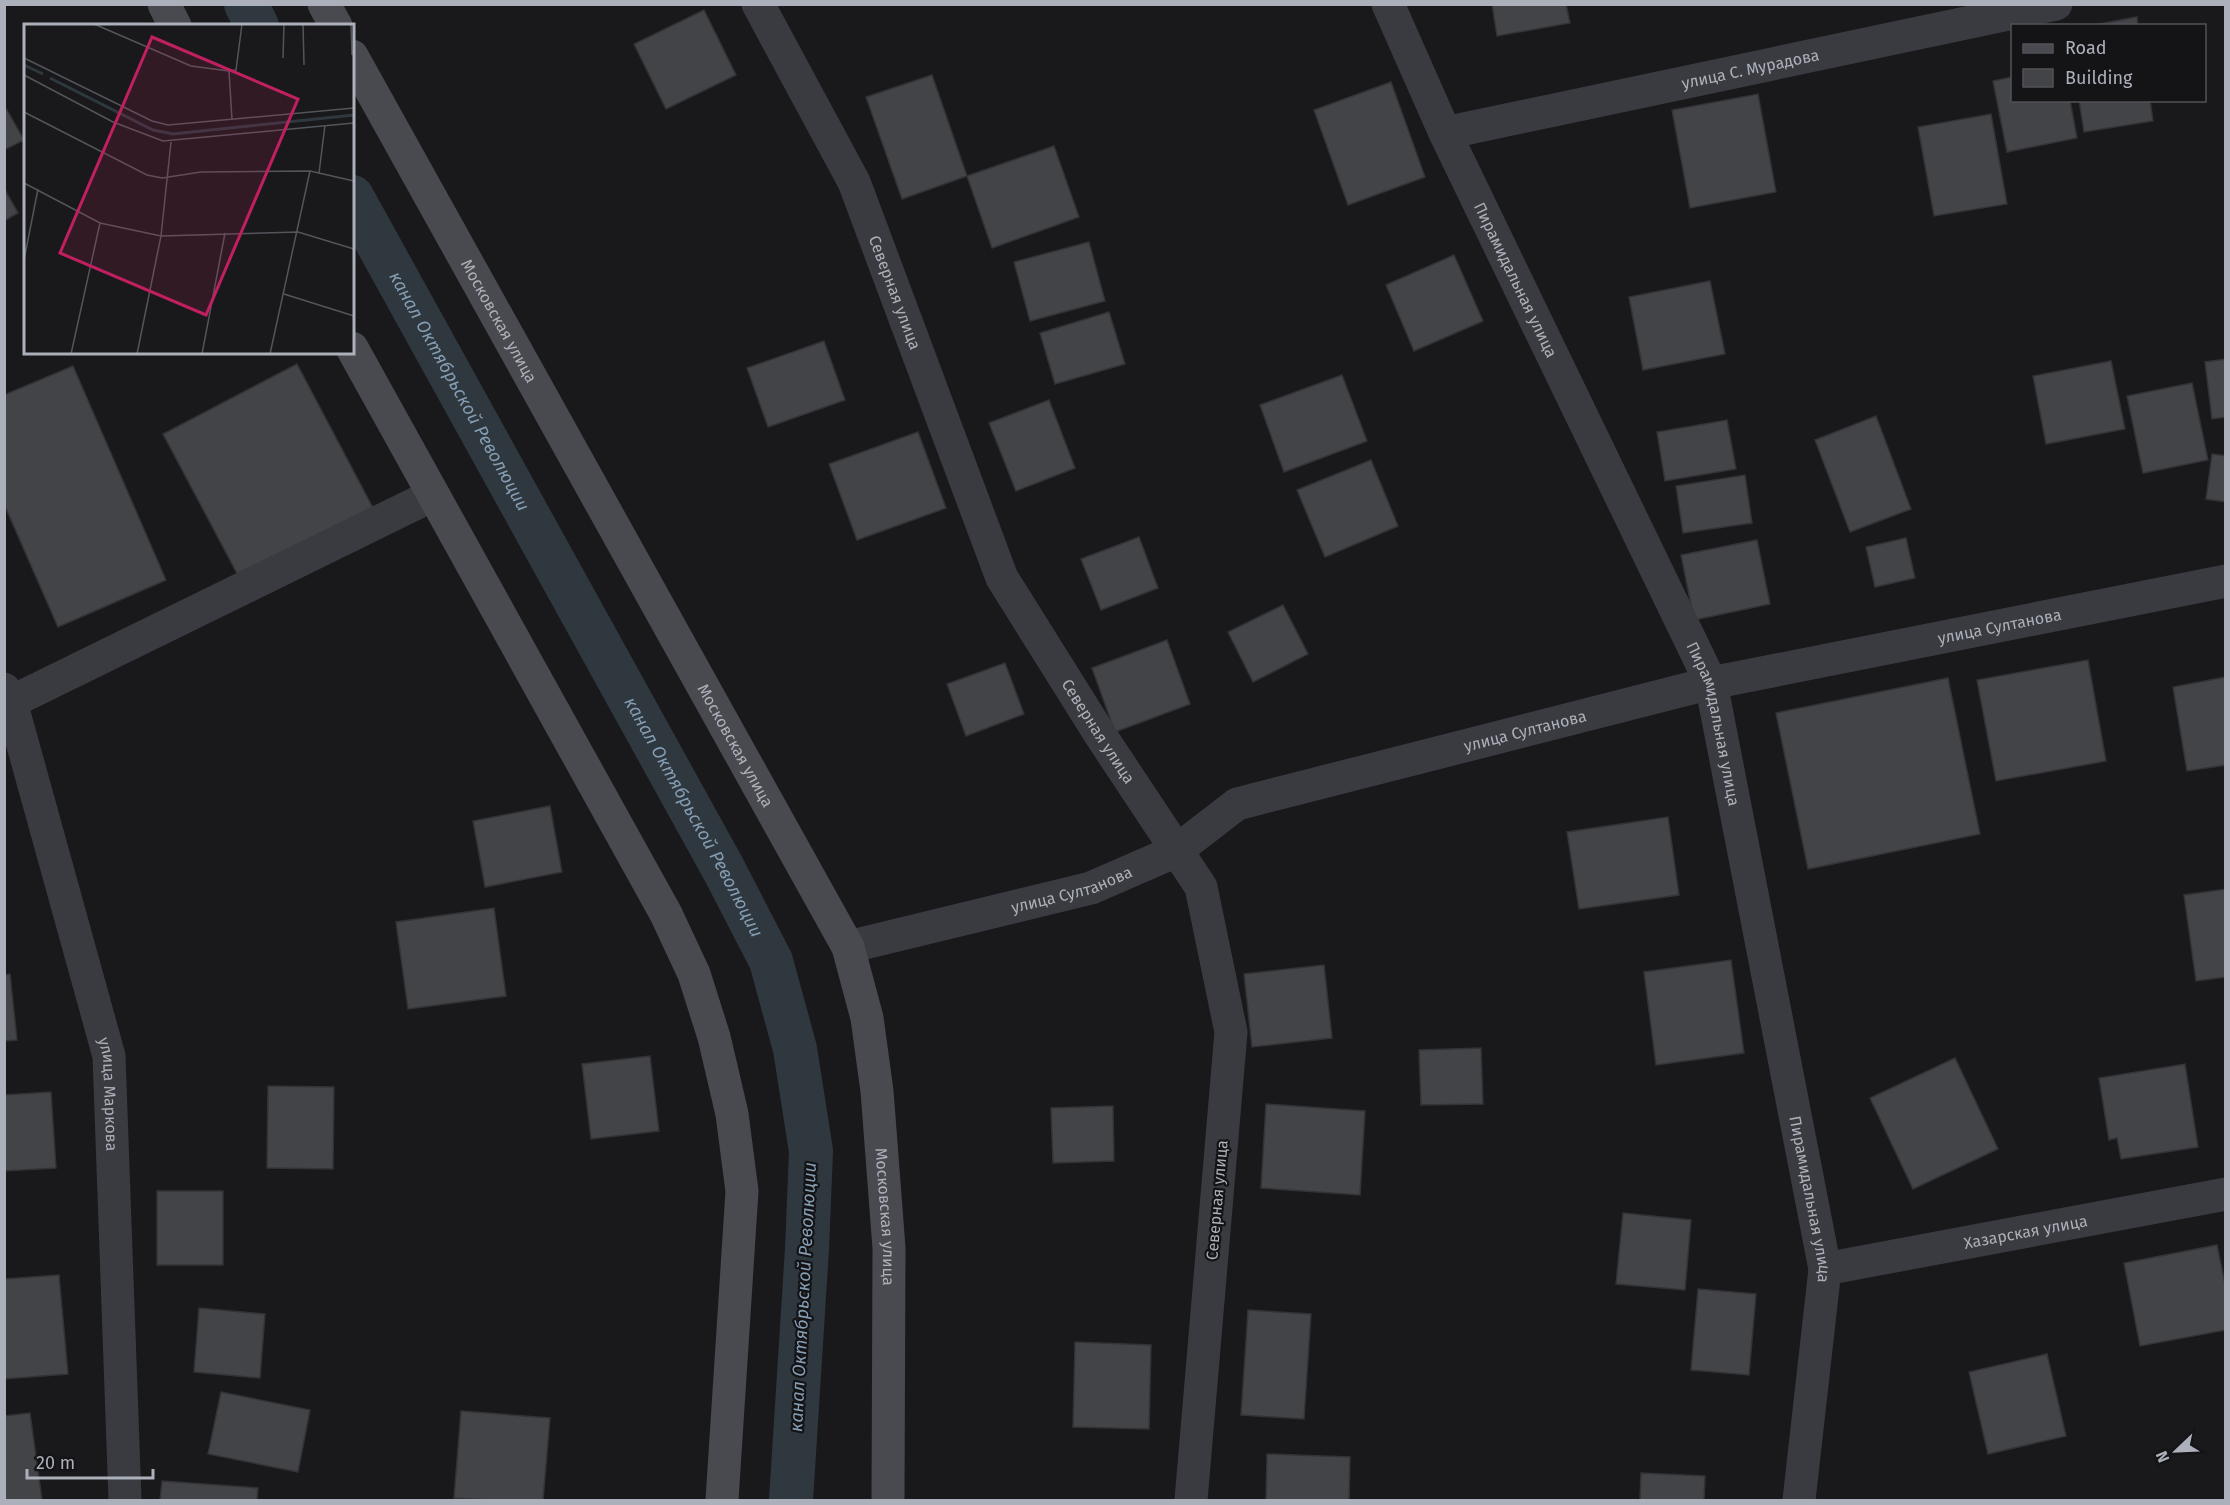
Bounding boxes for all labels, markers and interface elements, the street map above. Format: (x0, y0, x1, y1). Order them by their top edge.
inset map (24, 24, 354, 354)
legend (2011, 24, 2206, 102)
text: Road (2065, 37, 2107, 59)
street label: улица С. Мурадова (1680, 45, 1821, 92)
text: Building (2065, 67, 2133, 89)
street label: Пирамидальная улица (1470, 199, 1561, 360)
street label: Северная улица (865, 233, 925, 352)
street label: Московская улица (457, 256, 541, 386)
water label: канал Октябрьской Революции (384, 268, 534, 515)
street label: улица Султанова (1936, 604, 2063, 647)
street label: Пирамидальная улица (1683, 638, 1744, 807)
street label: Северная улица (1058, 675, 1139, 787)
street label: Московская улица (694, 680, 778, 810)
water label: канал Октябрьской Революции (619, 693, 768, 941)
street label: улица Султанова (1462, 706, 1588, 755)
street label: улица Султанова (1009, 862, 1135, 917)
street label: улица Маркова (95, 1035, 122, 1152)
street label: Пирамидальная улица (1786, 1114, 1835, 1284)
street label: Северная улица (1202, 1139, 1232, 1261)
street label: Московская улица (872, 1147, 899, 1286)
water label: канал Октябрьской Революции (785, 1161, 821, 1433)
street label: Хазарская улица (1962, 1211, 2089, 1252)
north arrow (2146, 1421, 2206, 1481)
scale bar (27, 1442, 153, 1480)
text: N (2152, 1448, 2173, 1465)
text: 20 m (36, 1452, 75, 1474)

